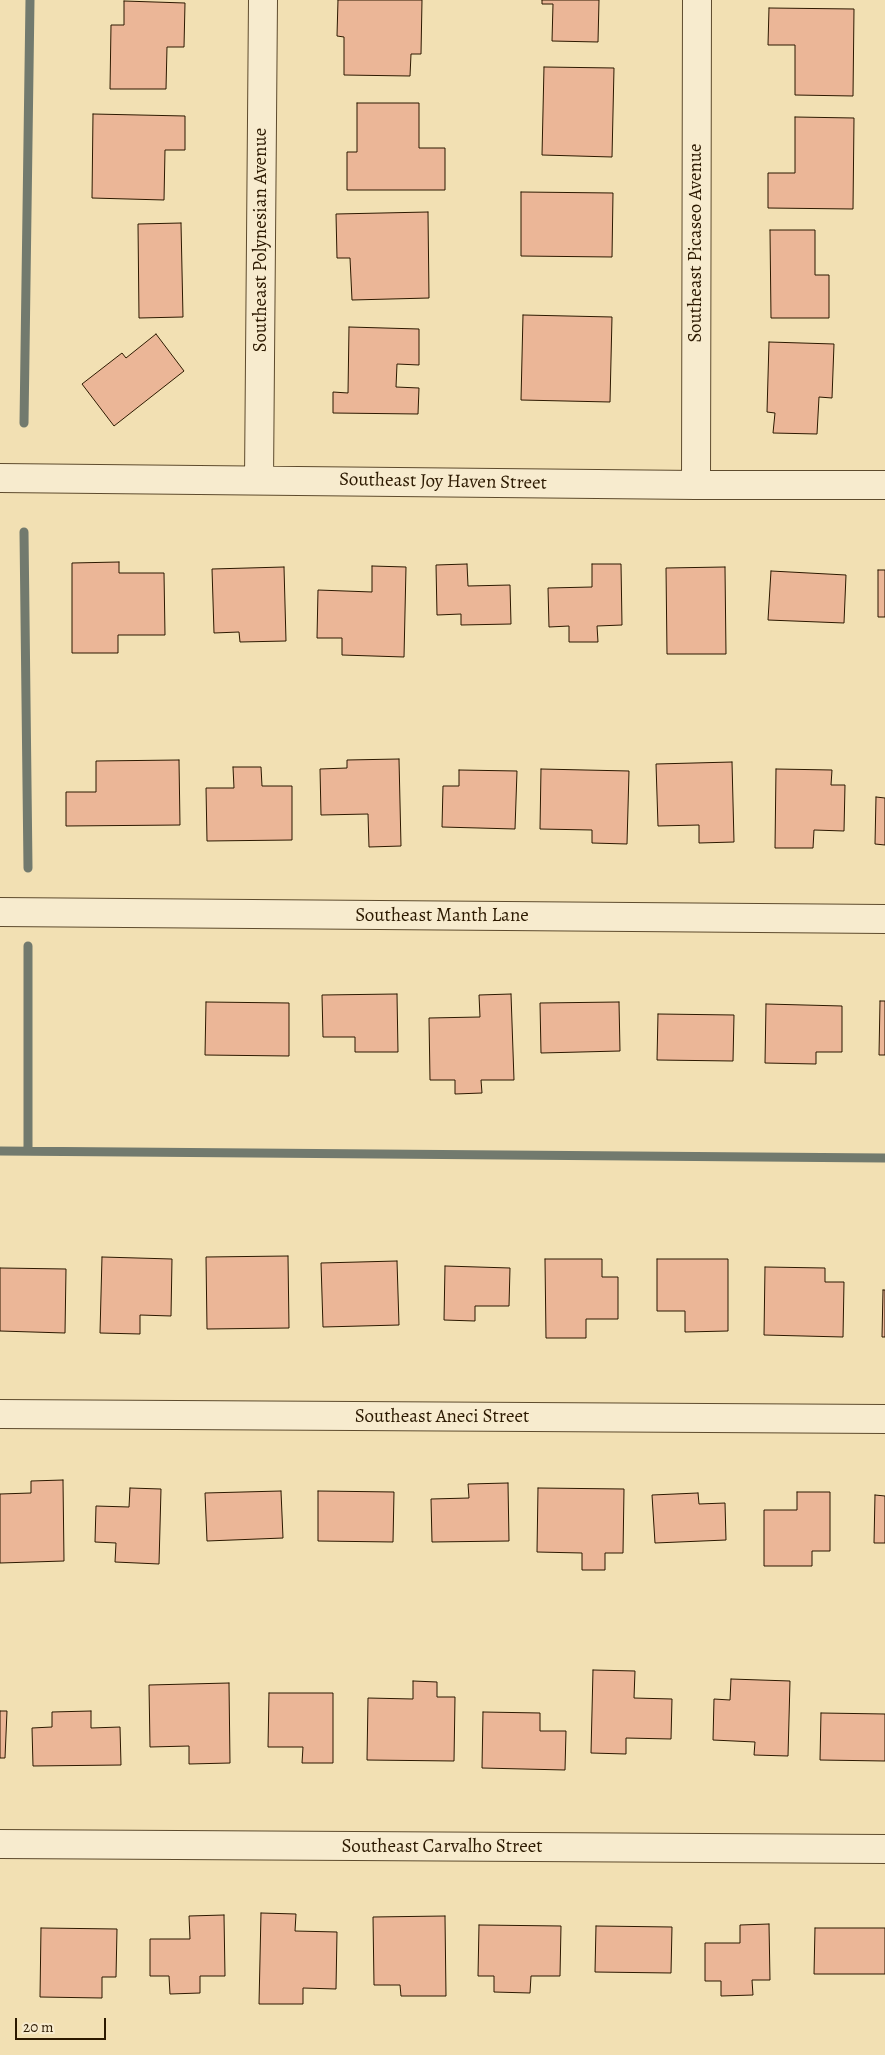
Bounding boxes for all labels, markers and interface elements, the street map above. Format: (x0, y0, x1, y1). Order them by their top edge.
street label: Southeast Polynesian Avenue (250, 128, 272, 352)
street label: Southeast Picaseo Avenue (685, 143, 707, 343)
street label: Southeast Joy Haven Street (339, 469, 547, 495)
street label: Southeast Manth Lane (355, 905, 529, 927)
street label: Southeast Aneci Street (355, 1406, 529, 1428)
street label: Southeast Carvalho Street (342, 1836, 542, 1858)
scale bar (18, 2008, 109, 2040)
text: 20 m (23, 2017, 54, 2037)

